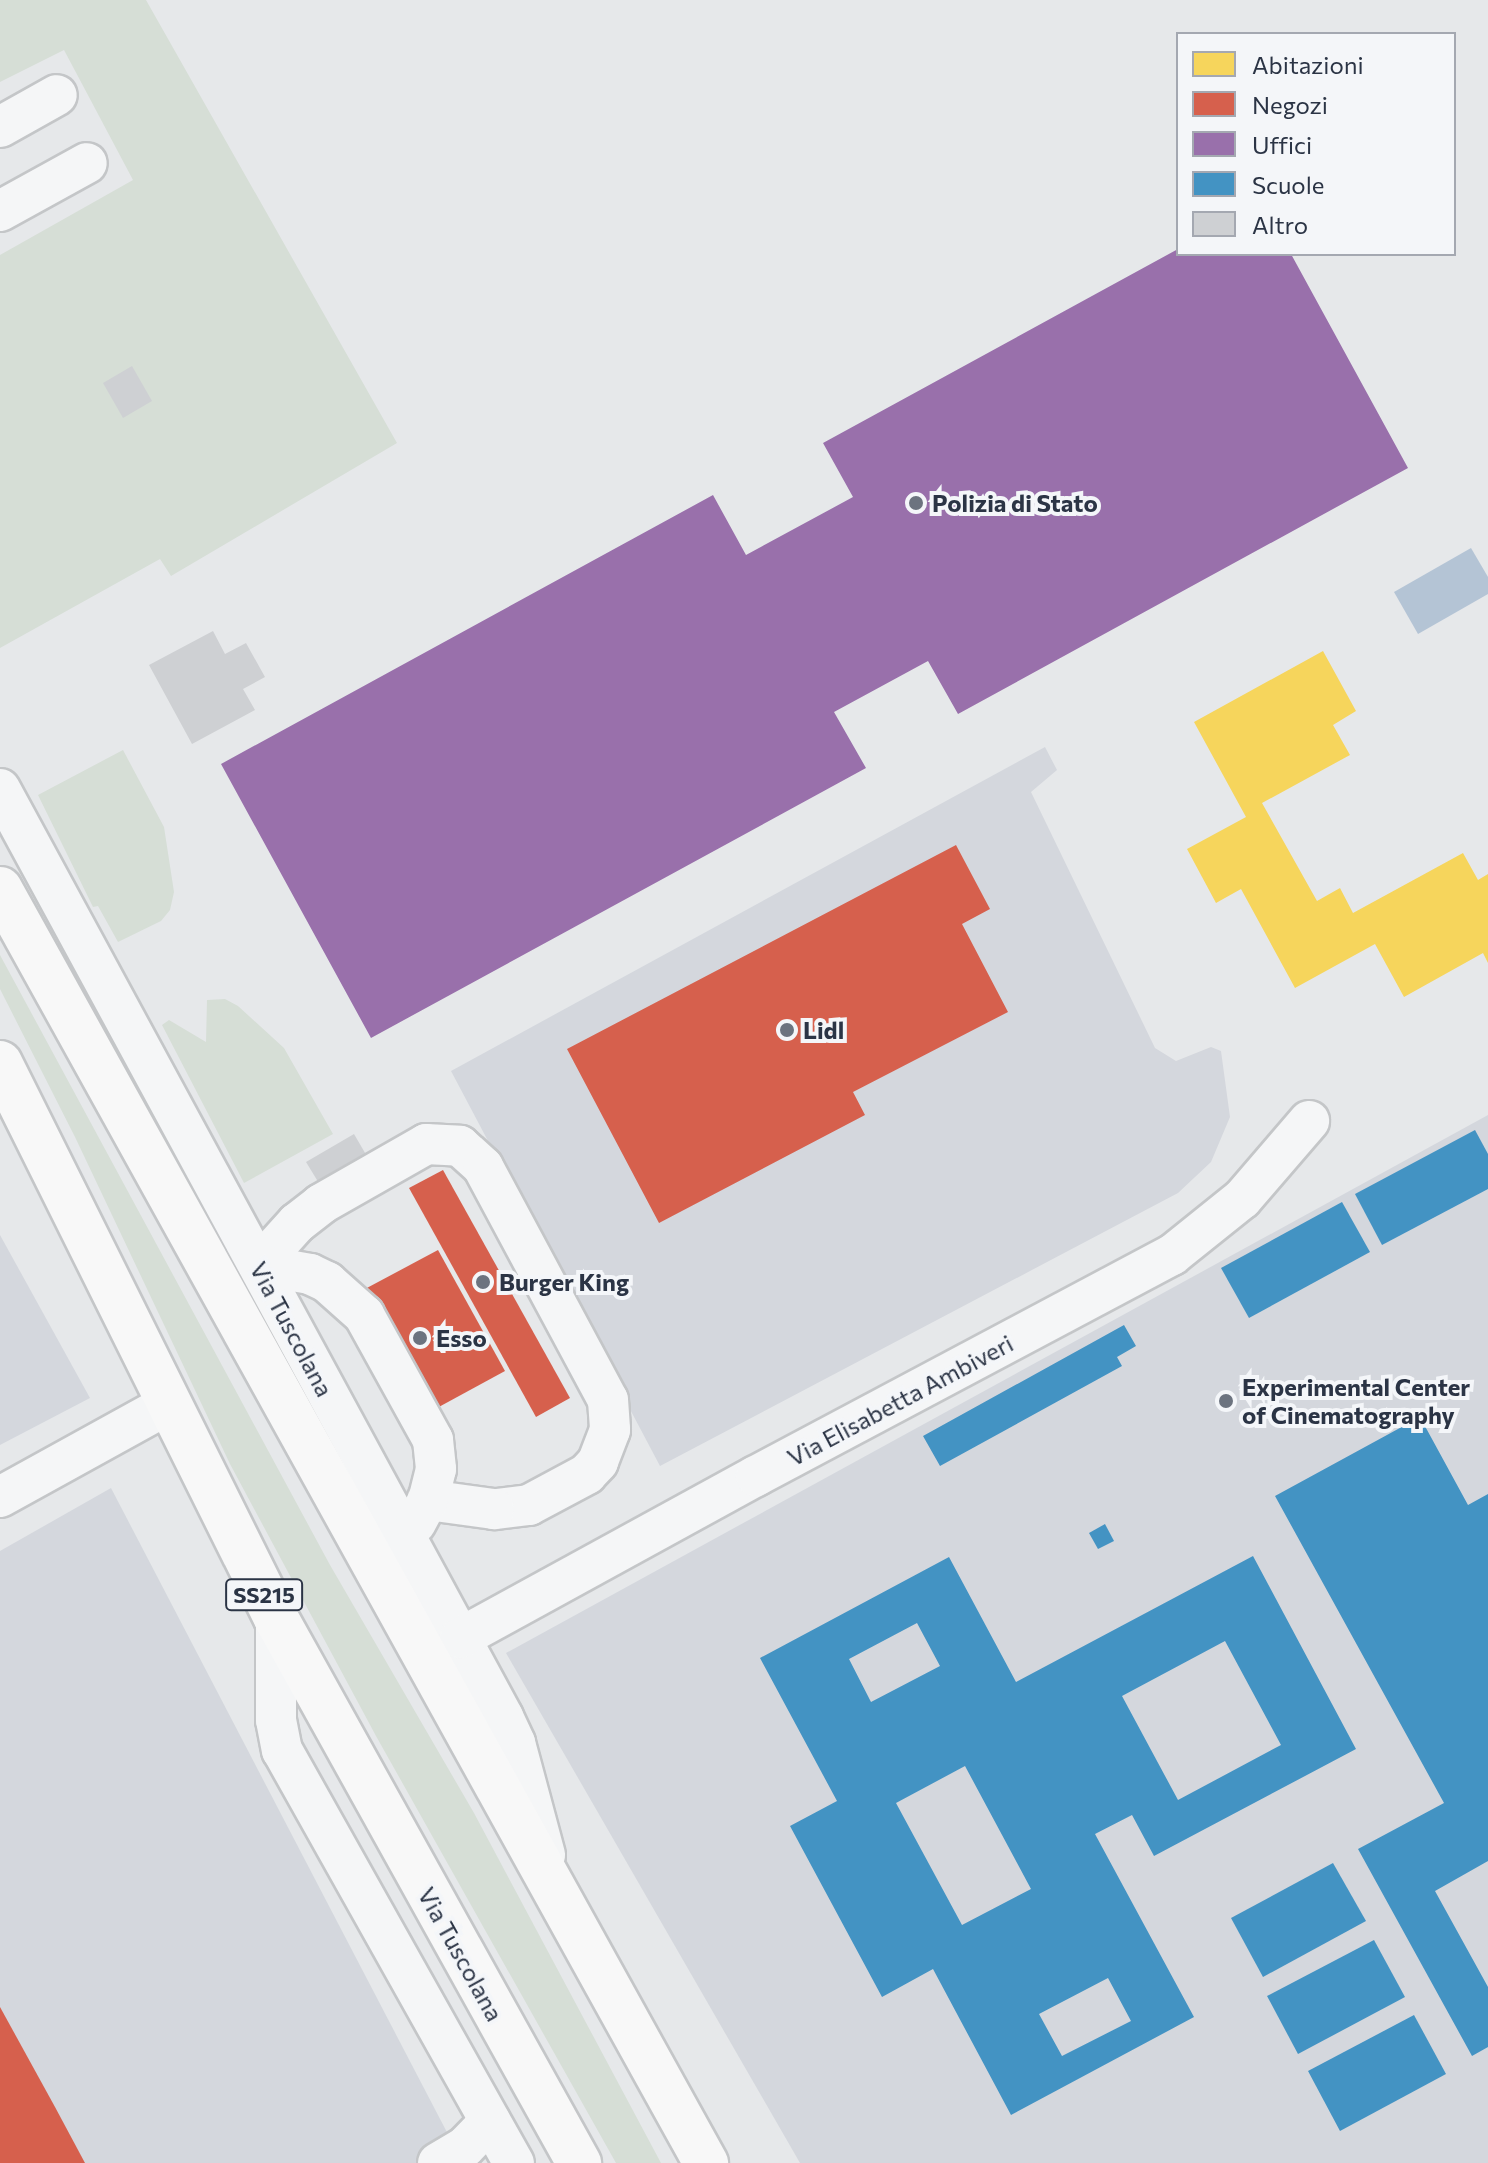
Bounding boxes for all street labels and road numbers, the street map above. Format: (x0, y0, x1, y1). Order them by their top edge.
street label: Via Tuscolana (244, 1257, 340, 1401)
street label: Via Elisabetta Ambiveri (782, 1328, 1018, 1472)
road number: SS215 (224, 1577, 304, 1613)
street label: Via Tuscolana (412, 1882, 510, 2026)

